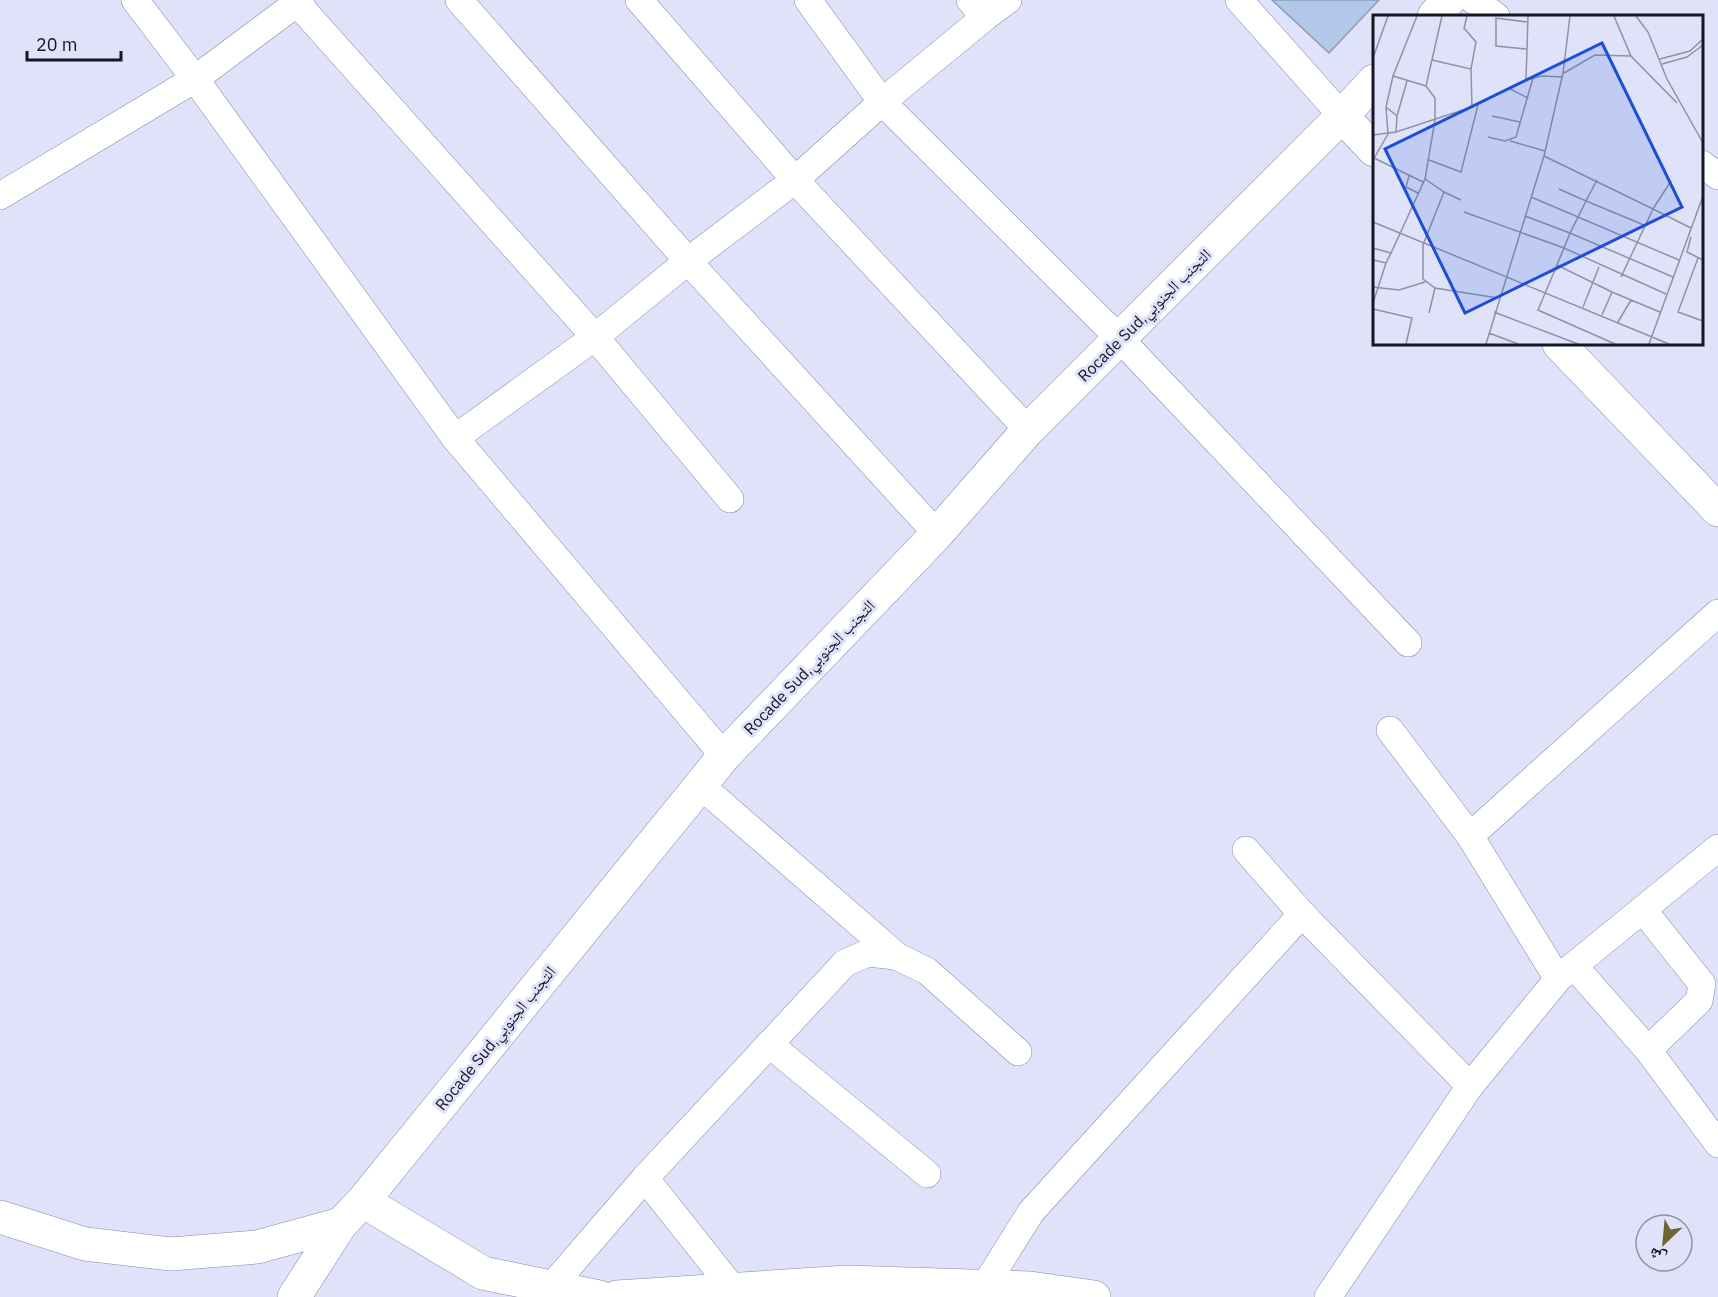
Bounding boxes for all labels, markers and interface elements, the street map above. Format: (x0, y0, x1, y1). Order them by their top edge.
inset map (1373, 15, 1703, 345)
scale bar (27, 24, 122, 62)
text: 20 m (36, 33, 78, 56)
street label: Rocade Sud,التجنب الجنوبي (1073, 244, 1217, 388)
street label: Rocade Sud,التجنب الجنوبي (739, 595, 881, 741)
street label: Rocade Sud,التجنب الجنوبي (431, 962, 562, 1116)
north arrow (1634, 1213, 1694, 1273)
text: ش (1645, 1244, 1669, 1269)

